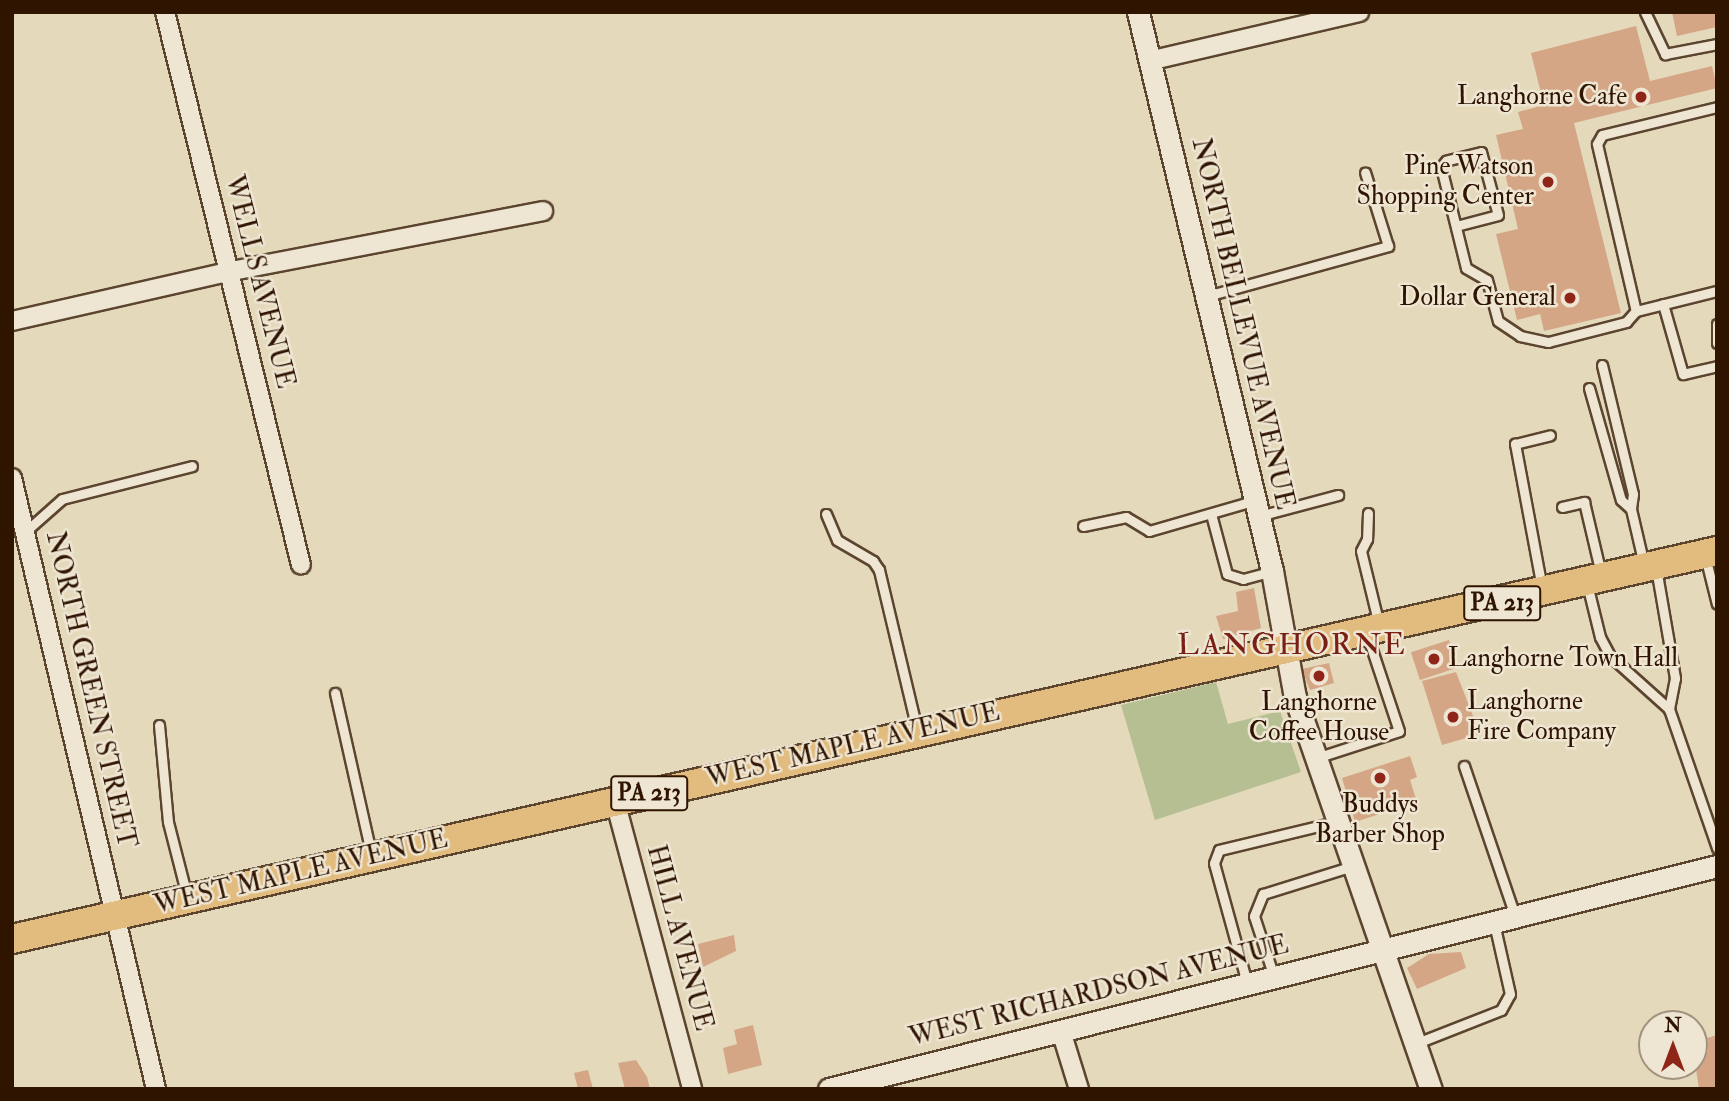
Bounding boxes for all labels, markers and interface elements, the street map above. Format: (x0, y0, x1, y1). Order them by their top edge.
place label: Langhorne Cafe (1457, 81, 1627, 113)
marker: Langhorne Cafe (1633, 89, 1649, 105)
street label: NORTH BELLEVUE AVENUE (1184, 135, 1300, 513)
place label: Pine Watson Shopping Center (1356, 151, 1534, 212)
street label: WELLS AVENUE (217, 172, 301, 392)
marker: Pine Watson Shopping Center (1540, 174, 1556, 190)
place label: Dollar General (1399, 282, 1556, 314)
marker: Dollar General (1562, 290, 1578, 306)
street label: NORTH GREEN STREET (38, 529, 142, 851)
road number: PA 213 (1462, 582, 1542, 624)
district label: LANGHORNE (1178, 627, 1406, 663)
place label: Langhorne Town Hall (1448, 643, 1678, 675)
marker: Langhorne Town Hall (1426, 651, 1442, 667)
marker: Langhorne Coffee House (1311, 668, 1327, 684)
place label: Langhorne Fire Company (1467, 686, 1616, 748)
place label: Langhorne Coffee House (1249, 687, 1389, 748)
street label: WEST MAPLE AVENUE (703, 697, 1003, 795)
marker: Langhorne Fire Company (1445, 709, 1461, 725)
marker: Buddys Barber Shop (1372, 770, 1388, 786)
road number: PA 213 (609, 772, 689, 814)
place label: Buddys Barber Shop (1315, 789, 1445, 850)
street label: WEST MAPLE AVENUE (151, 824, 451, 922)
street label: HILL AVENUE (639, 842, 719, 1034)
street label: WEST RICHARDSON AVENUE (906, 930, 1292, 1054)
north arrow (1638, 1010, 1708, 1080)
text: N (1664, 1014, 1682, 1038)

